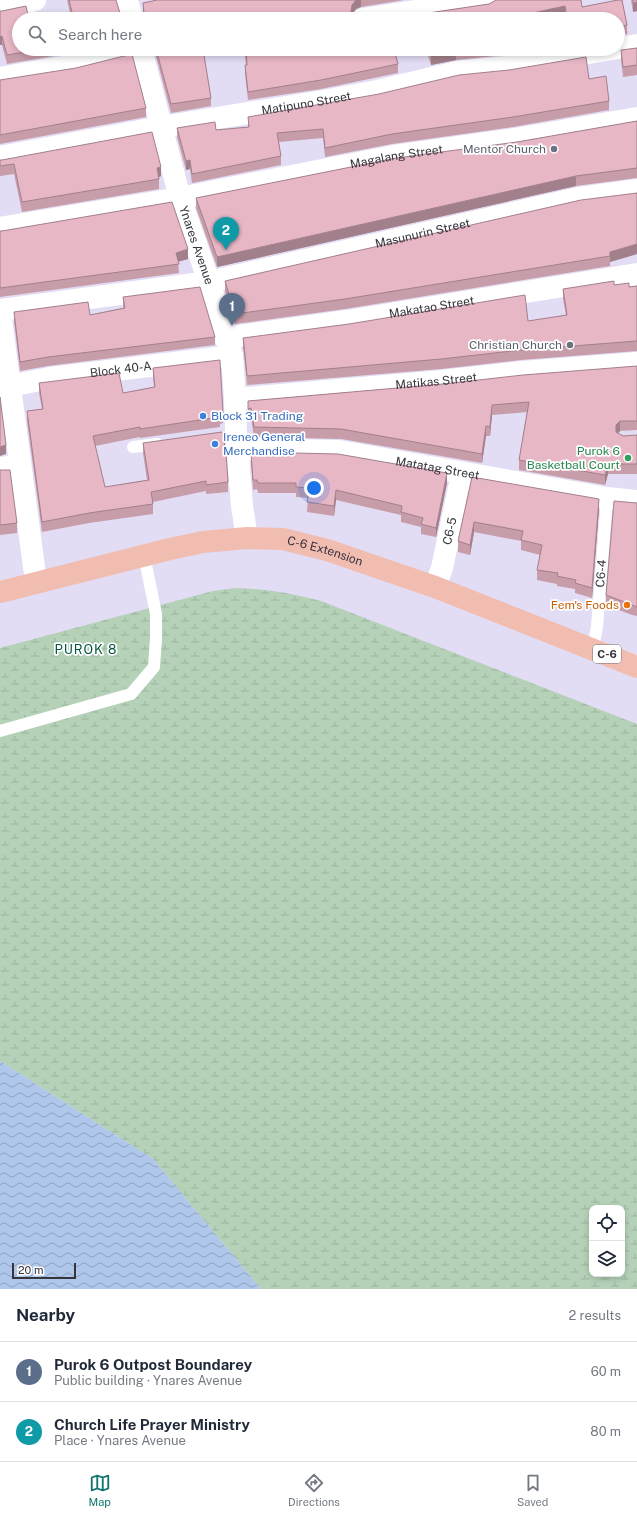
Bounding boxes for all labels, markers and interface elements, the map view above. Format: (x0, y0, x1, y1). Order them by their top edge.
search box (12, 12, 625, 56)
icon: search (26, 23, 48, 45)
text: Search here (58, 26, 142, 43)
street label: Matipuno Street (261, 89, 353, 118)
street label: Magalang Street (349, 142, 444, 171)
place label: Mentor Church (463, 142, 546, 156)
marker: Mentor Church (549, 144, 559, 154)
street label: Ynares Avenue (176, 204, 216, 287)
street label: Masunurin Street (374, 216, 472, 251)
pin: 2 (213, 217, 239, 250)
pin: 1 (219, 293, 245, 326)
street label: Makatao Street (388, 293, 476, 321)
place label: Christian Church (469, 338, 562, 352)
marker: Christian Church (565, 340, 575, 350)
street label: Block 40-A (89, 359, 153, 380)
street label: Matikas Street (395, 370, 478, 392)
place label: Block 31 Trading (211, 409, 303, 423)
marker: Block 31 Trading (198, 411, 208, 421)
place label: Ireneo General Merchandise (223, 430, 306, 458)
marker: Ireneo General Merchandise (210, 439, 220, 449)
place label: Purok 6 Basketball Court (527, 444, 620, 472)
marker: Purok 6 Basketball Court (623, 453, 633, 463)
street label: Matatag Street (394, 454, 481, 483)
your location (304, 478, 324, 498)
street label: C6-5 (440, 516, 460, 546)
street label: C-6 Extension (286, 533, 365, 569)
street label: C6-4 (593, 559, 609, 588)
place label: Fem's Foods (551, 598, 619, 612)
marker: Fem's Foods (622, 600, 632, 610)
district label: PUROK 8 (54, 642, 118, 657)
road number: C-6 (593, 645, 621, 663)
map controls (589, 1205, 625, 1277)
button: locate (589, 1205, 625, 1241)
button: layers (589, 1241, 625, 1277)
scale bar (12, 1261, 76, 1280)
text: 20 m (18, 1264, 43, 1276)
text: Nearby (16, 1305, 75, 1325)
text: 2 results (569, 1308, 621, 1323)
text: Purok 6 Outpost Boundarey (54, 1356, 252, 1373)
text: 1 (26, 1364, 32, 1379)
text: 60 m (591, 1364, 621, 1379)
text: Public building · Ynares Avenue (54, 1373, 242, 1388)
text: Church Life Prayer Ministry (54, 1416, 250, 1433)
text: 2 (25, 1424, 33, 1439)
text: 80 m (590, 1424, 621, 1439)
text: Place · Ynares Avenue (54, 1433, 186, 1448)
tab: Map (89, 1472, 111, 1508)
tab: Directions (288, 1472, 340, 1508)
tab: Saved (517, 1472, 548, 1508)

